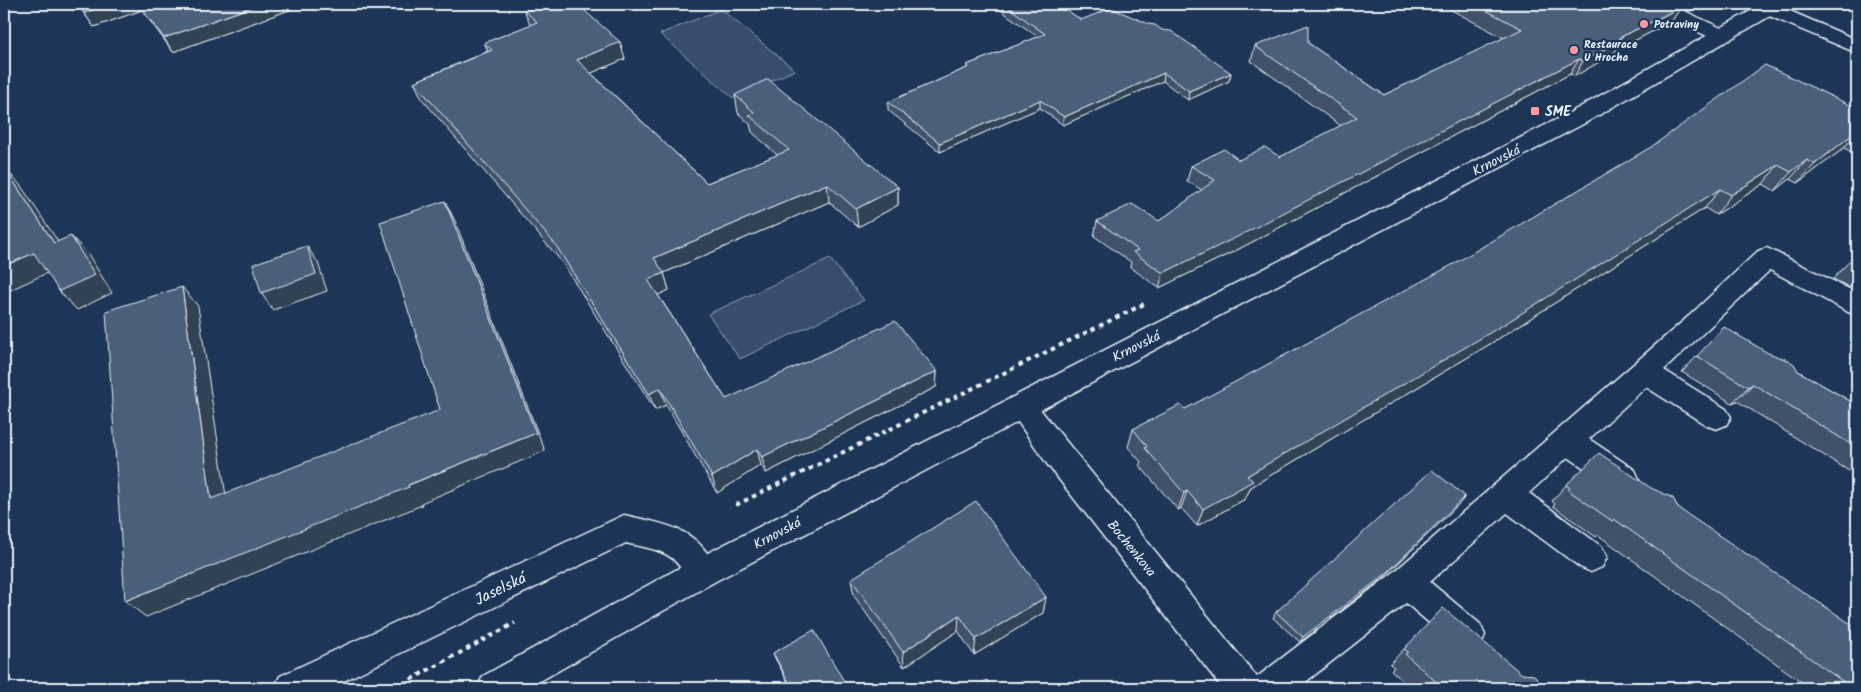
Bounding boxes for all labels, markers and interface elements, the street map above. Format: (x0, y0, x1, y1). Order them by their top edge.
place label: Potraviny (1654, 16, 1699, 34)
marker: Potraviny (1638, 18, 1650, 30)
place label: Restaurace U Hrocha (1584, 36, 1638, 67)
marker: Restaurace U Hrocha (1568, 44, 1580, 56)
place label: SME (1545, 101, 1572, 123)
marker: SME (1529, 105, 1541, 117)
street label: Krnovská (1468, 139, 1526, 182)
street label: Krnovská (1108, 325, 1166, 368)
street label: Krnovská (749, 511, 807, 556)
street label: Bochenkova (1101, 515, 1161, 582)
street label: Jaselská (471, 565, 532, 613)

